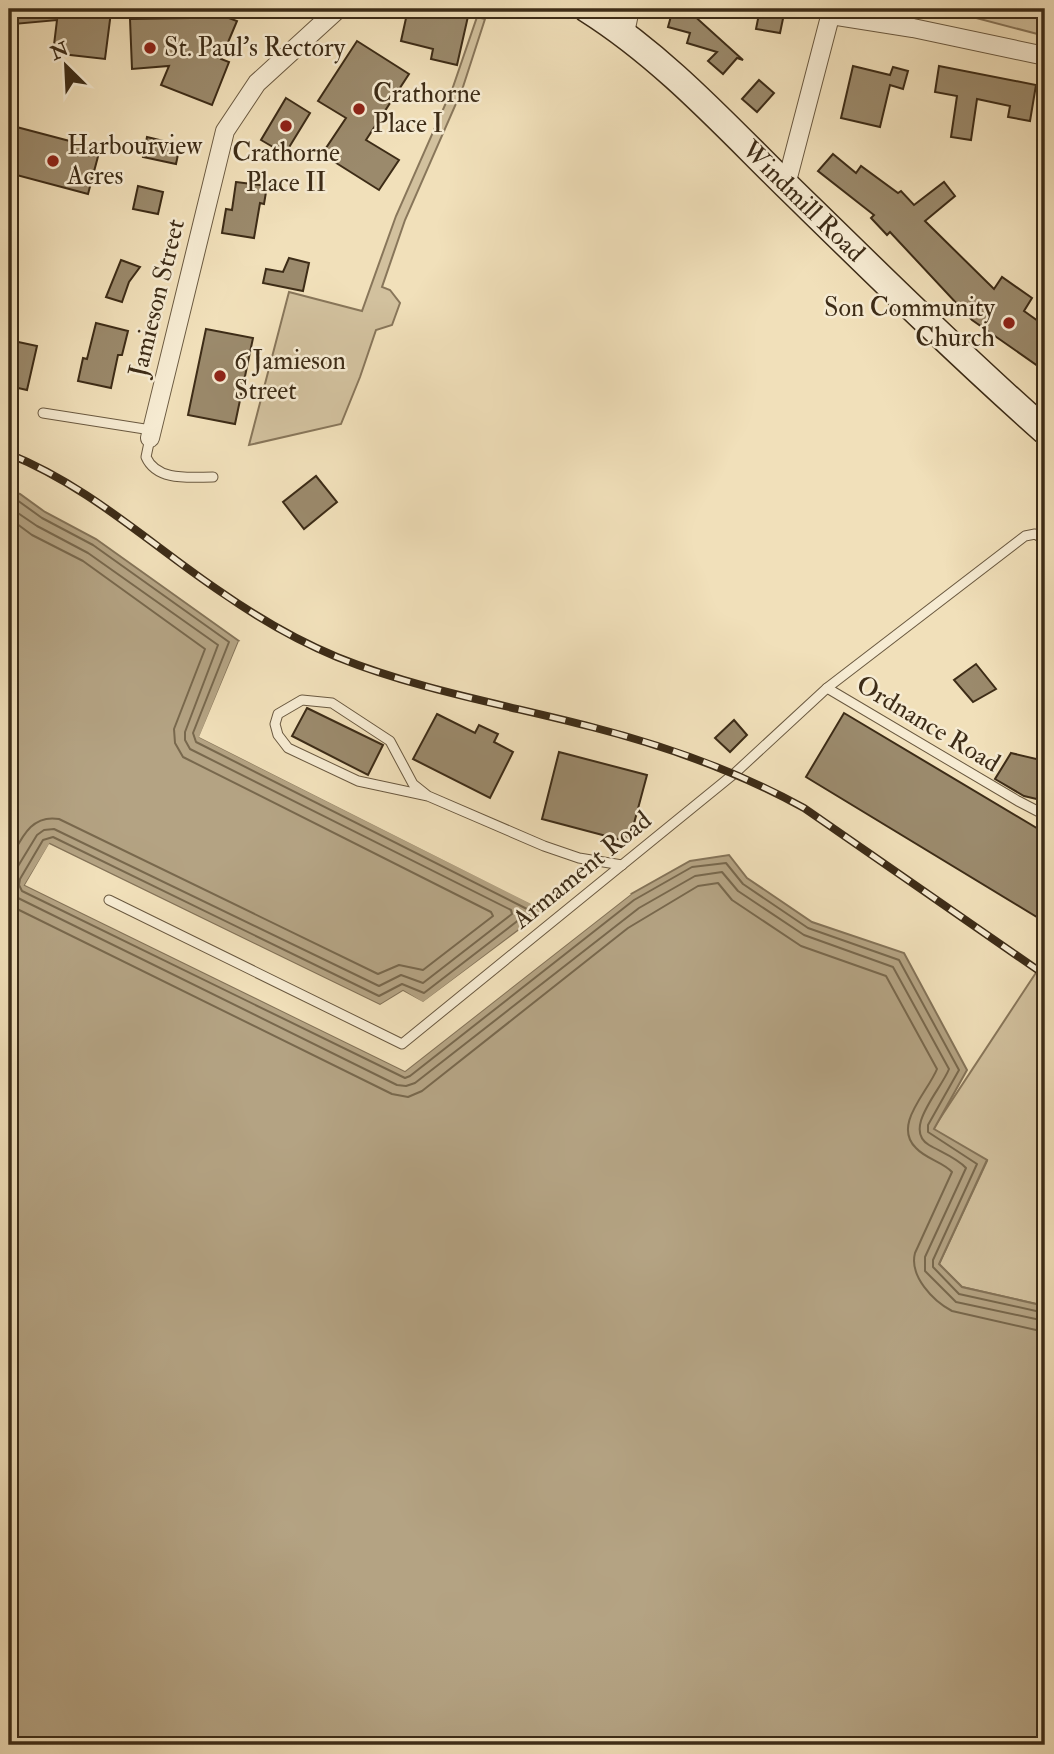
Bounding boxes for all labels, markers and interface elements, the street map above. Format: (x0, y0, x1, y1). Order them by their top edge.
north arrow (32, 32, 102, 102)
place label: St. Paul’s Rectory (164, 32, 346, 64)
text: N (46, 37, 73, 66)
marker: St. Paul’s Rectory (142, 40, 158, 56)
place label: Crathorne Place I (373, 78, 481, 140)
marker: Crathorne Place I (351, 101, 367, 117)
marker: Crathorne Place II (278, 118, 294, 134)
place label: Harbourview Acres (66, 130, 203, 192)
street label: Windmill Road (734, 133, 871, 269)
place label: Crathorne Place II (232, 137, 340, 199)
marker: Harbourview Acres (45, 153, 61, 169)
street label: Jamieson Street (122, 216, 192, 381)
place label: Son Community Church (824, 292, 996, 354)
marker: Son Community Church (1001, 315, 1017, 331)
place label: 6 Jamieson Street (234, 345, 346, 407)
marker: 6 Jamieson Street (212, 368, 228, 384)
street label: Ordnance Road (850, 669, 1006, 780)
street label: Armament Road (505, 804, 658, 936)

